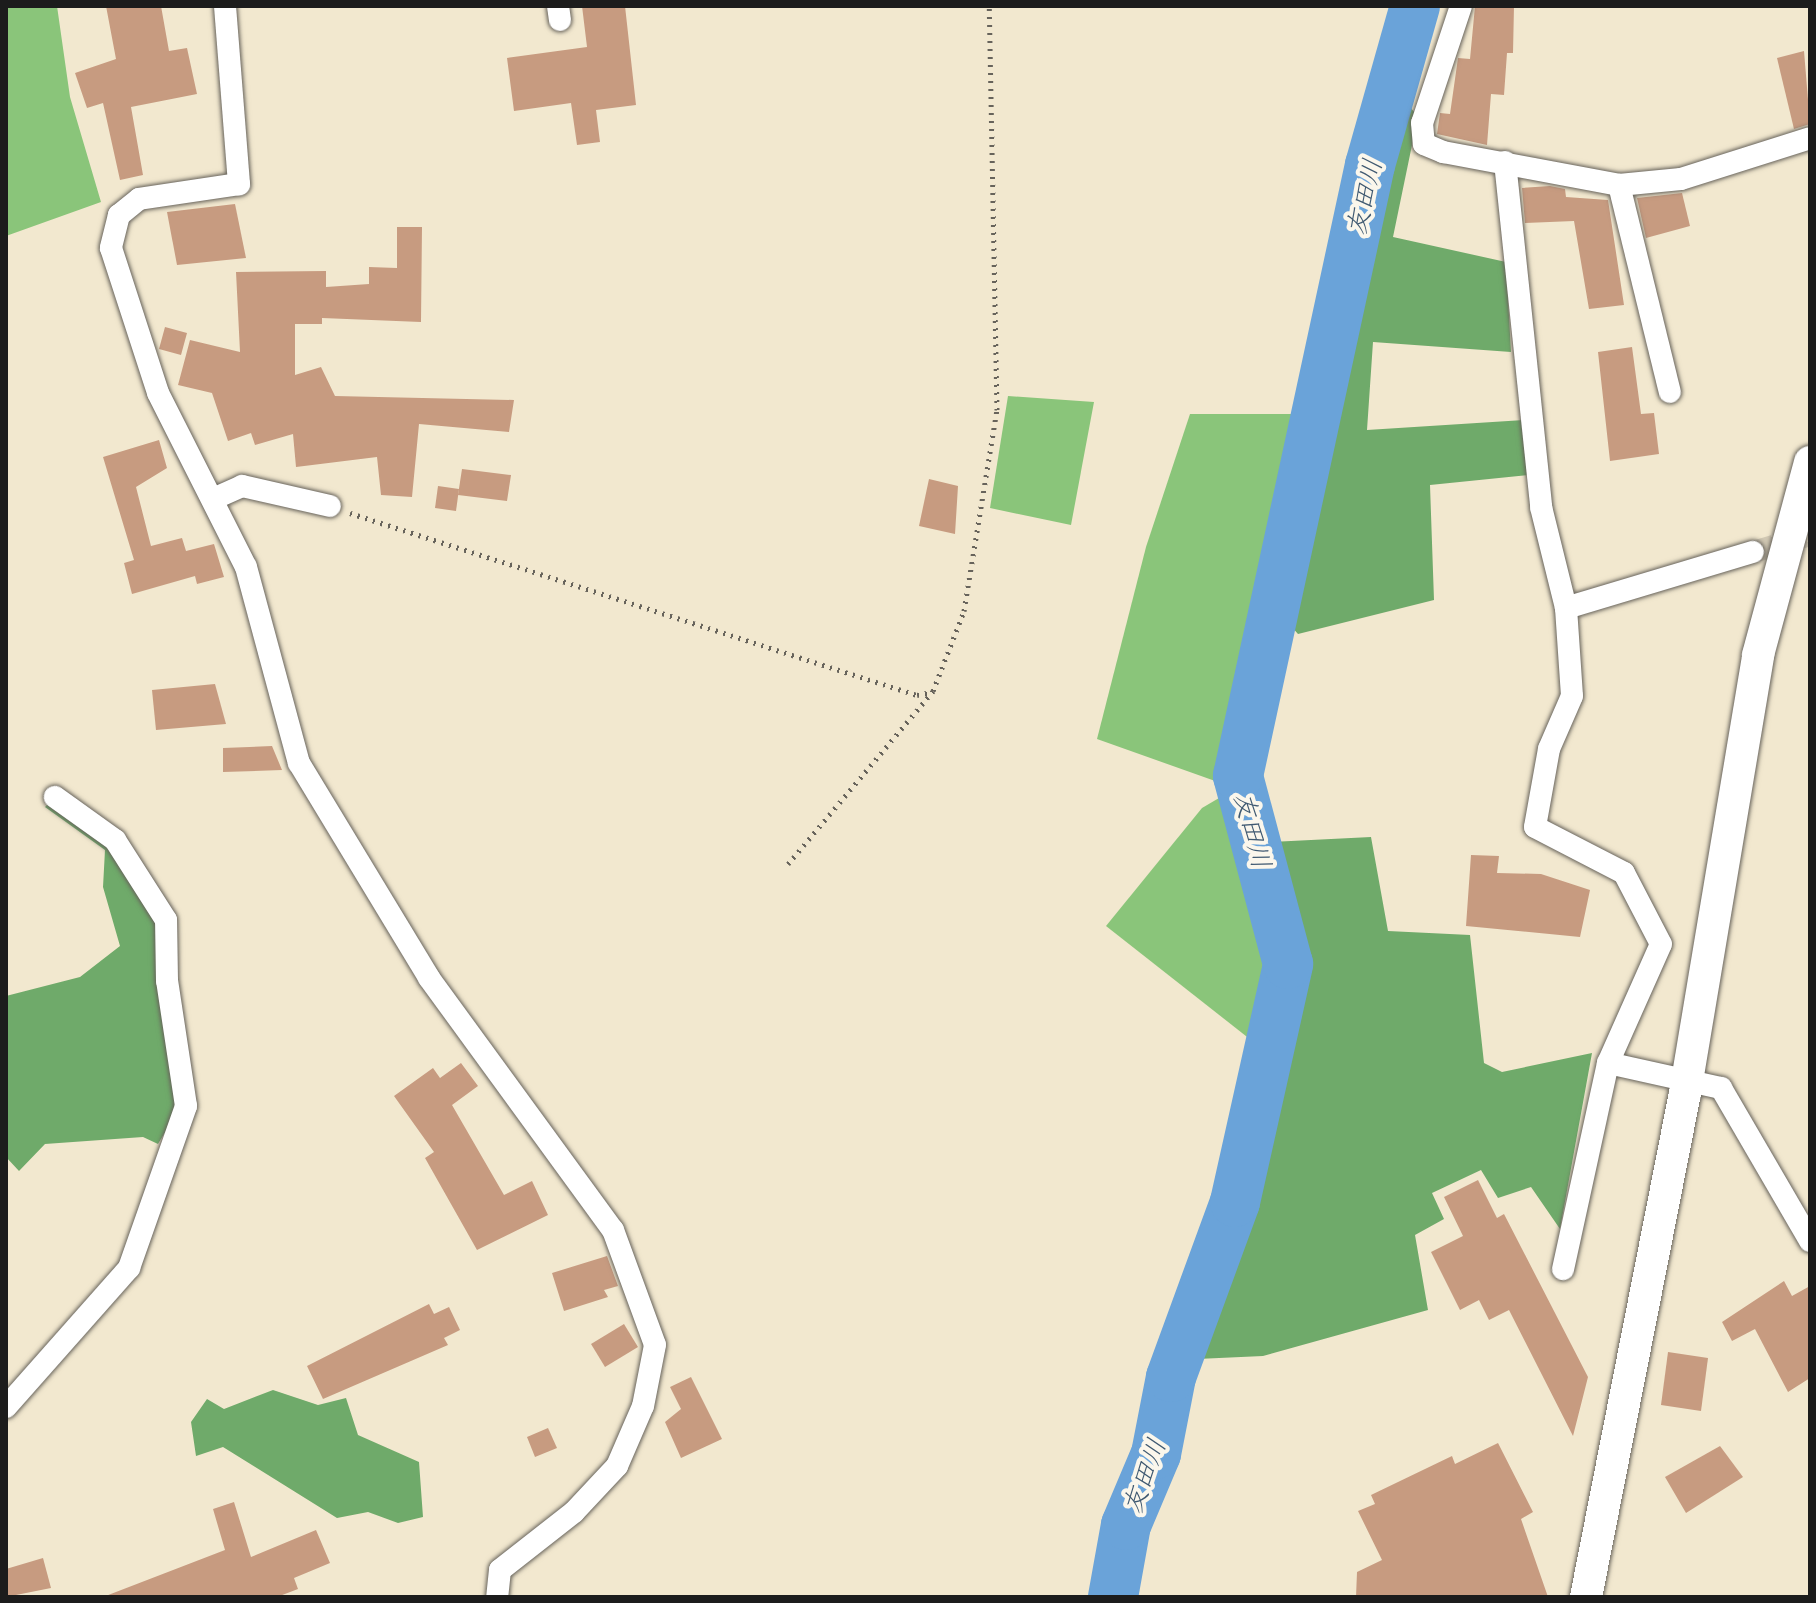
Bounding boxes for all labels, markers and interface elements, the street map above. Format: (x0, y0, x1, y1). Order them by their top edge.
water label: 友田川 (1340, 155, 1388, 239)
water label: 友田川 (1228, 788, 1278, 872)
water label: 友田川 (1116, 1434, 1172, 1518)

